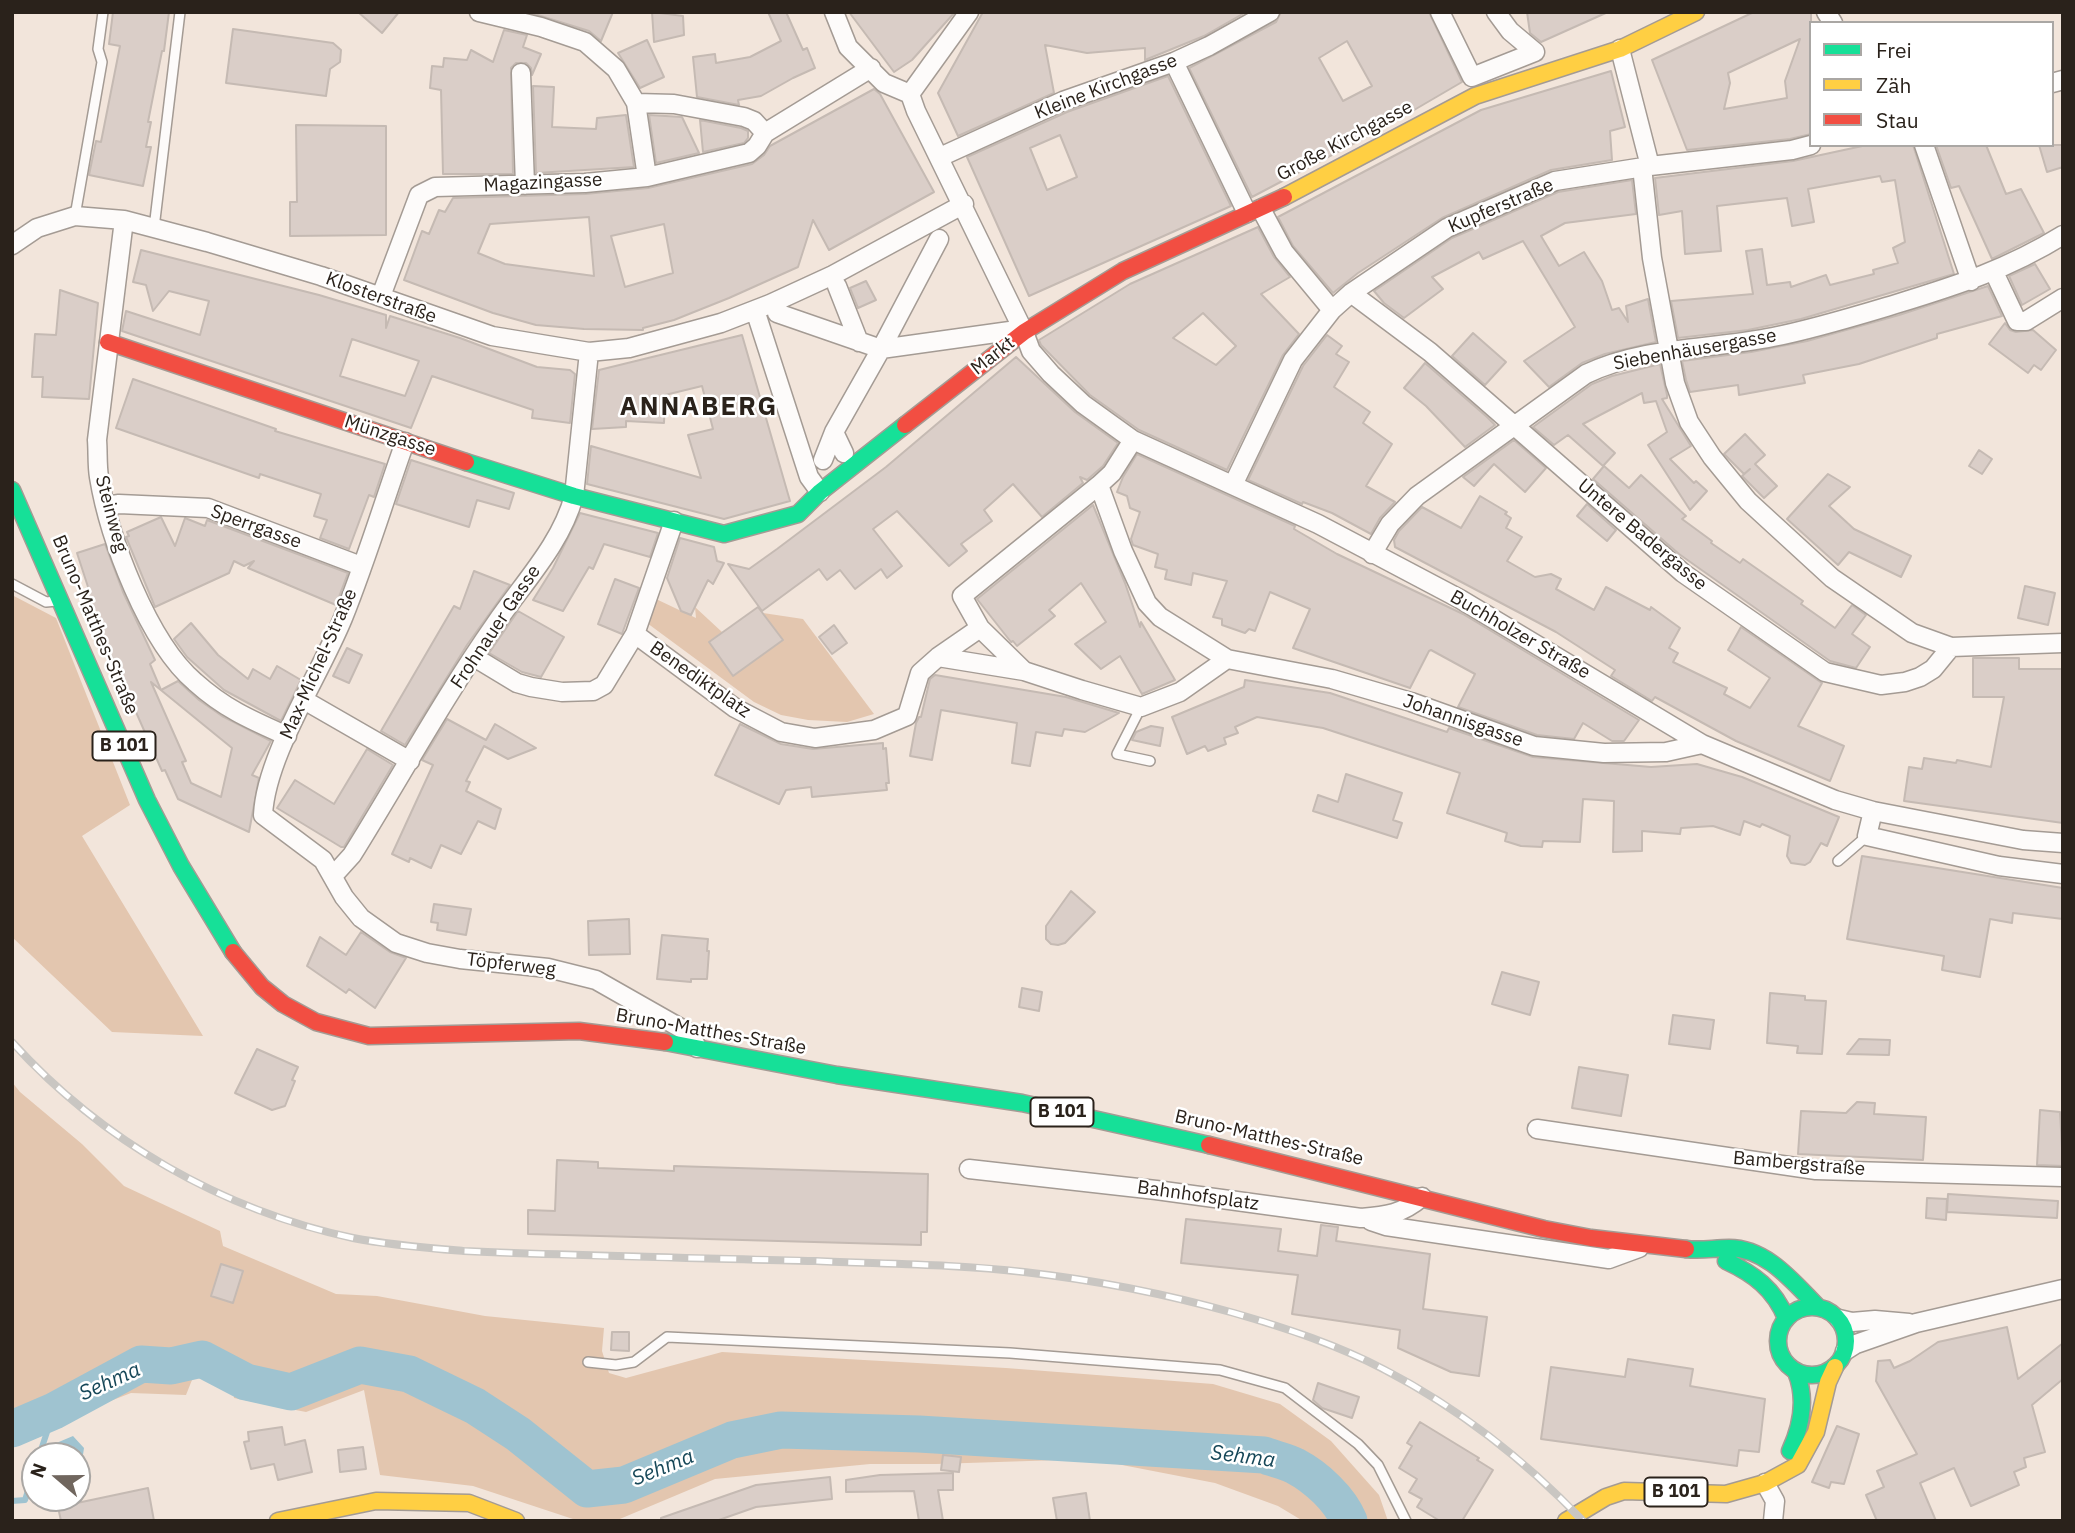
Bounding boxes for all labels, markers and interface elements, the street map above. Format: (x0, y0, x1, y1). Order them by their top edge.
legend (1809, 21, 2054, 147)
text: Frei (1876, 36, 1912, 64)
street label: Kleine Kirchgasse (1031, 49, 1181, 125)
text: Zäh (1876, 71, 1911, 99)
street label: Große Kirchgasse (1273, 96, 1417, 186)
text: Stau (1876, 106, 1919, 134)
street label: Magazingasse (483, 169, 603, 197)
street label: Kupferstraße (1445, 174, 1557, 238)
street label: Klosterstraße (322, 267, 440, 329)
street label: Siebenhäusergasse (1612, 324, 1778, 376)
street label: Markt (967, 332, 1019, 380)
district label: ANNABERG (621, 391, 777, 423)
street label: Münzgasse (341, 411, 439, 461)
street label: Steinweg (90, 473, 132, 555)
street label: Untere Badergasse (1573, 474, 1711, 596)
street label: Sperrgasse (207, 500, 305, 554)
street label: Bruno-Matthes-Straße (47, 532, 143, 718)
street label: Frohnauer Gasse (446, 561, 546, 693)
street label: Max-Michel-Straße (276, 585, 362, 743)
street label: Buchholzer Straße (1446, 586, 1594, 684)
street label: Benediktplatz (645, 637, 755, 723)
street label: Johannisgasse (1400, 690, 1526, 752)
road number: B 101 (92, 732, 156, 760)
street label: Töpferweg (465, 948, 557, 982)
street label: Bruno-Matthes-Straße (614, 1004, 808, 1060)
road number: B 101 (1030, 1098, 1094, 1126)
street label: Bruno-Matthes-Straße (1172, 1105, 1366, 1171)
street label: Bambergstraße (1732, 1147, 1866, 1181)
street label: Bahnhofsplatz (1136, 1176, 1260, 1216)
water label: Sehma (75, 1357, 145, 1407)
water label: Sehma (1209, 1441, 1277, 1473)
north arrow (21, 1442, 91, 1512)
water label: Sehma (628, 1444, 698, 1492)
text: N (25, 1460, 52, 1481)
road number: B 101 (1644, 1478, 1708, 1506)

